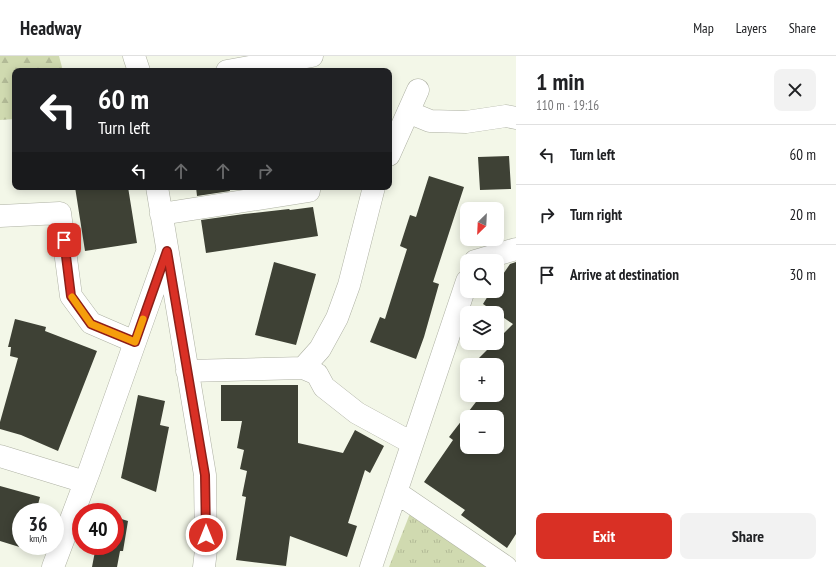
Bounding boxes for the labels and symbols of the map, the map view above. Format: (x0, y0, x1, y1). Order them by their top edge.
north arrow (460, 202, 504, 246)
pin (47, 223, 81, 257)
speed limit sign: 40 (72, 503, 124, 555)
position arrow (185, 514, 227, 556)

